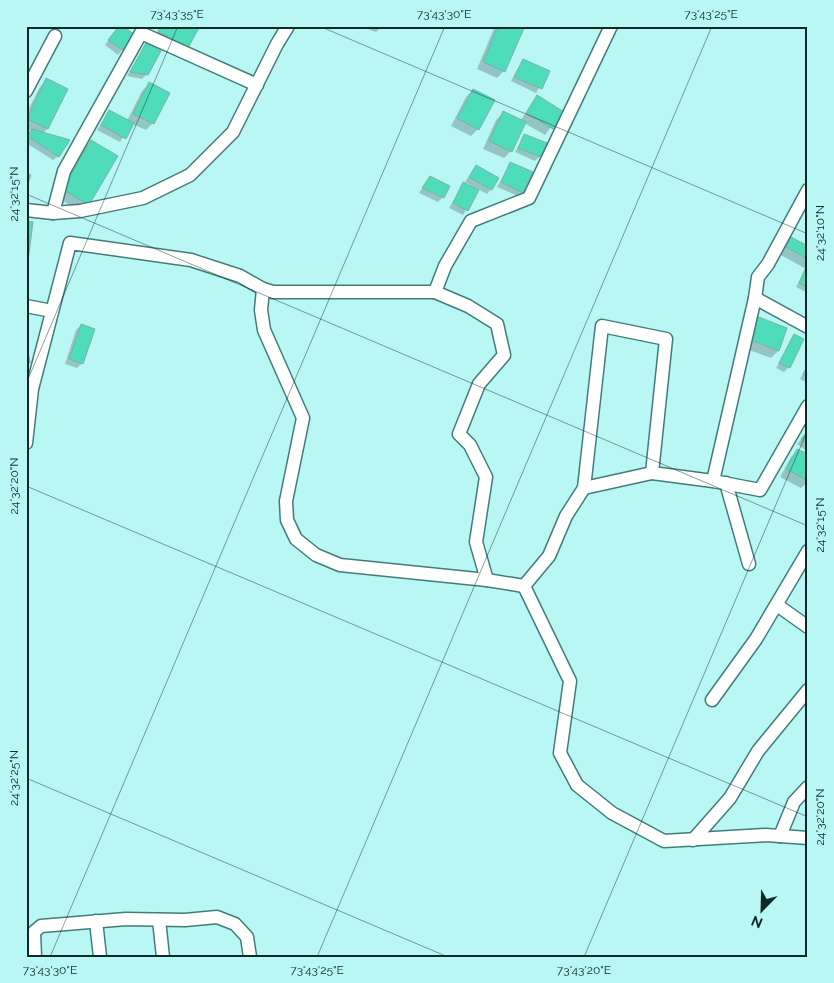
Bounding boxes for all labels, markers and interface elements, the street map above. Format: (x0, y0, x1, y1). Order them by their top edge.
text: 73°43'35"E (150, 7, 204, 21)
text: 73°43'30"E (417, 7, 471, 21)
text: 73°43'25"E (684, 7, 738, 21)
text: 24°32'15"N (7, 166, 21, 222)
text: 24°32'10"N (813, 205, 827, 261)
text: 24°32'20"N (7, 458, 21, 514)
text: 24°32'15"N (813, 497, 827, 553)
text: 24°32'25"N (7, 750, 21, 806)
text: 24°32'20"N (813, 789, 827, 845)
north arrow (736, 886, 786, 936)
text: N (749, 913, 765, 931)
text: 73°43'30"E (23, 963, 77, 977)
text: 73°43'25"E (290, 963, 344, 977)
text: 73°43'20"E (557, 963, 611, 977)

